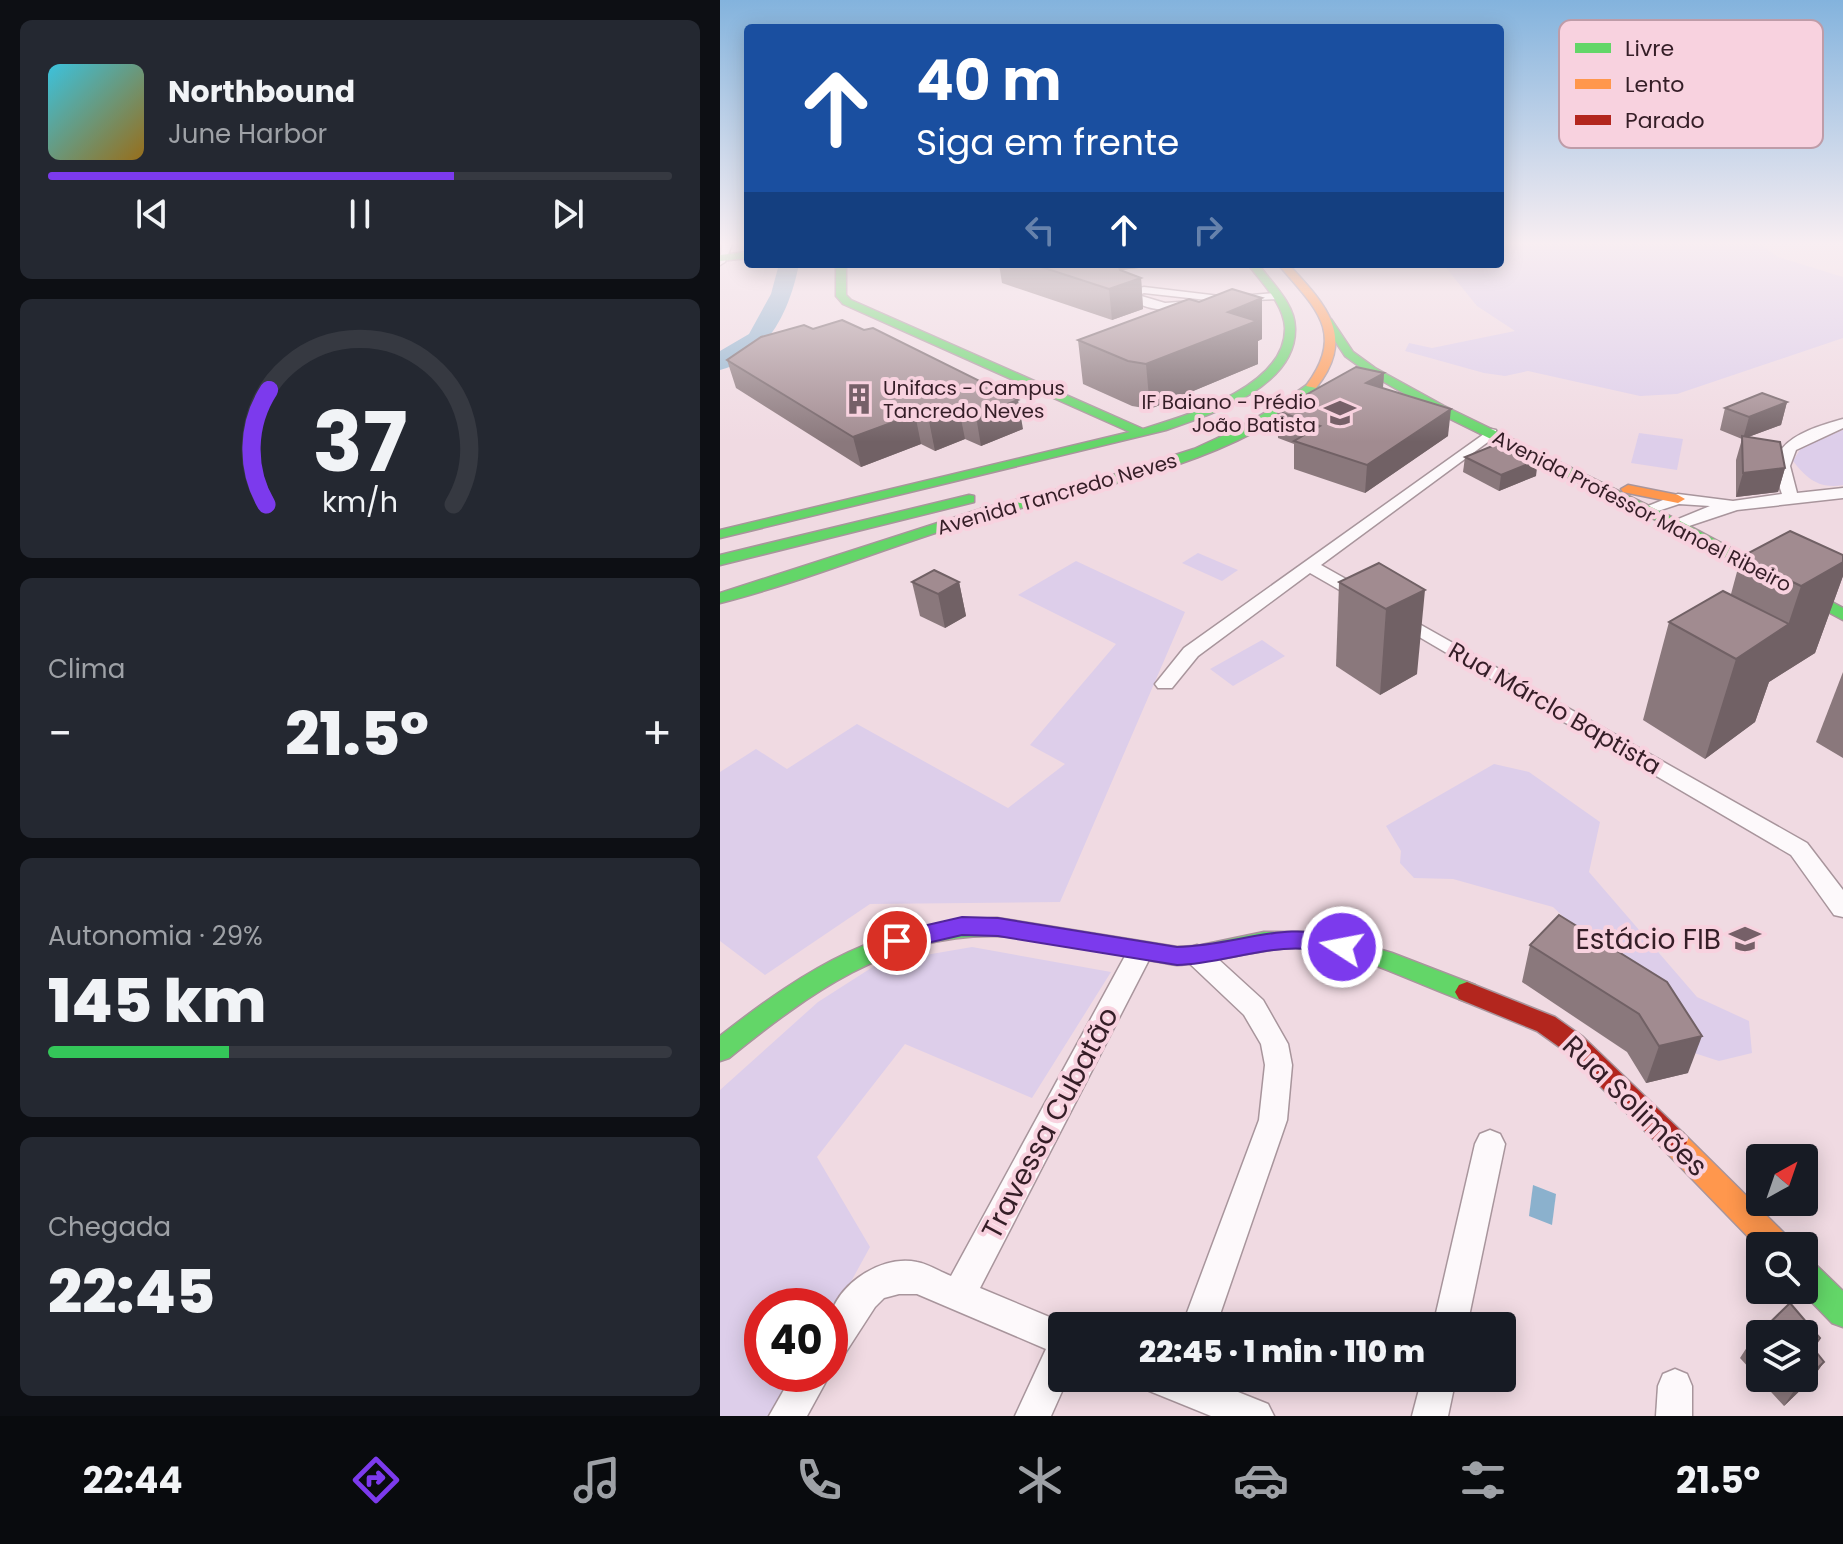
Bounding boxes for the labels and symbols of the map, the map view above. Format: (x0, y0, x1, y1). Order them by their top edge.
legend (1559, 20, 1823, 148)
text: Livre (1625, 33, 1674, 64)
text: Lento (1625, 69, 1684, 100)
text: Parado (1625, 105, 1705, 136)
place label: Unifacs - Campus Tancredo Neves (883, 374, 1065, 425)
building icon: Unifacs - Campus Tancredo Neves (842, 382, 876, 416)
place label: IF Baiano - Prédio João Batista (1141, 388, 1316, 439)
school or university icon: IF Baiano - Prédio João Batista (1323, 396, 1357, 430)
street label: Avenida Professor Manoel Ribeiro (1488, 423, 1796, 599)
street label: Avenida Tancredo Neves (934, 446, 1180, 542)
street label: Rua Márclo Baptista (1443, 634, 1667, 782)
position arrow (1300, 905, 1384, 989)
pin (863, 907, 931, 975)
place label: Estácio FIB (1575, 920, 1721, 959)
school or university icon: Estácio FIB (1728, 922, 1762, 956)
street label: Travessa Cubatão (972, 1000, 1128, 1246)
street label: Rua Solimões (1554, 1027, 1716, 1185)
north arrow (1746, 1144, 1818, 1216)
speed limit sign: 40 (744, 1288, 848, 1392)

